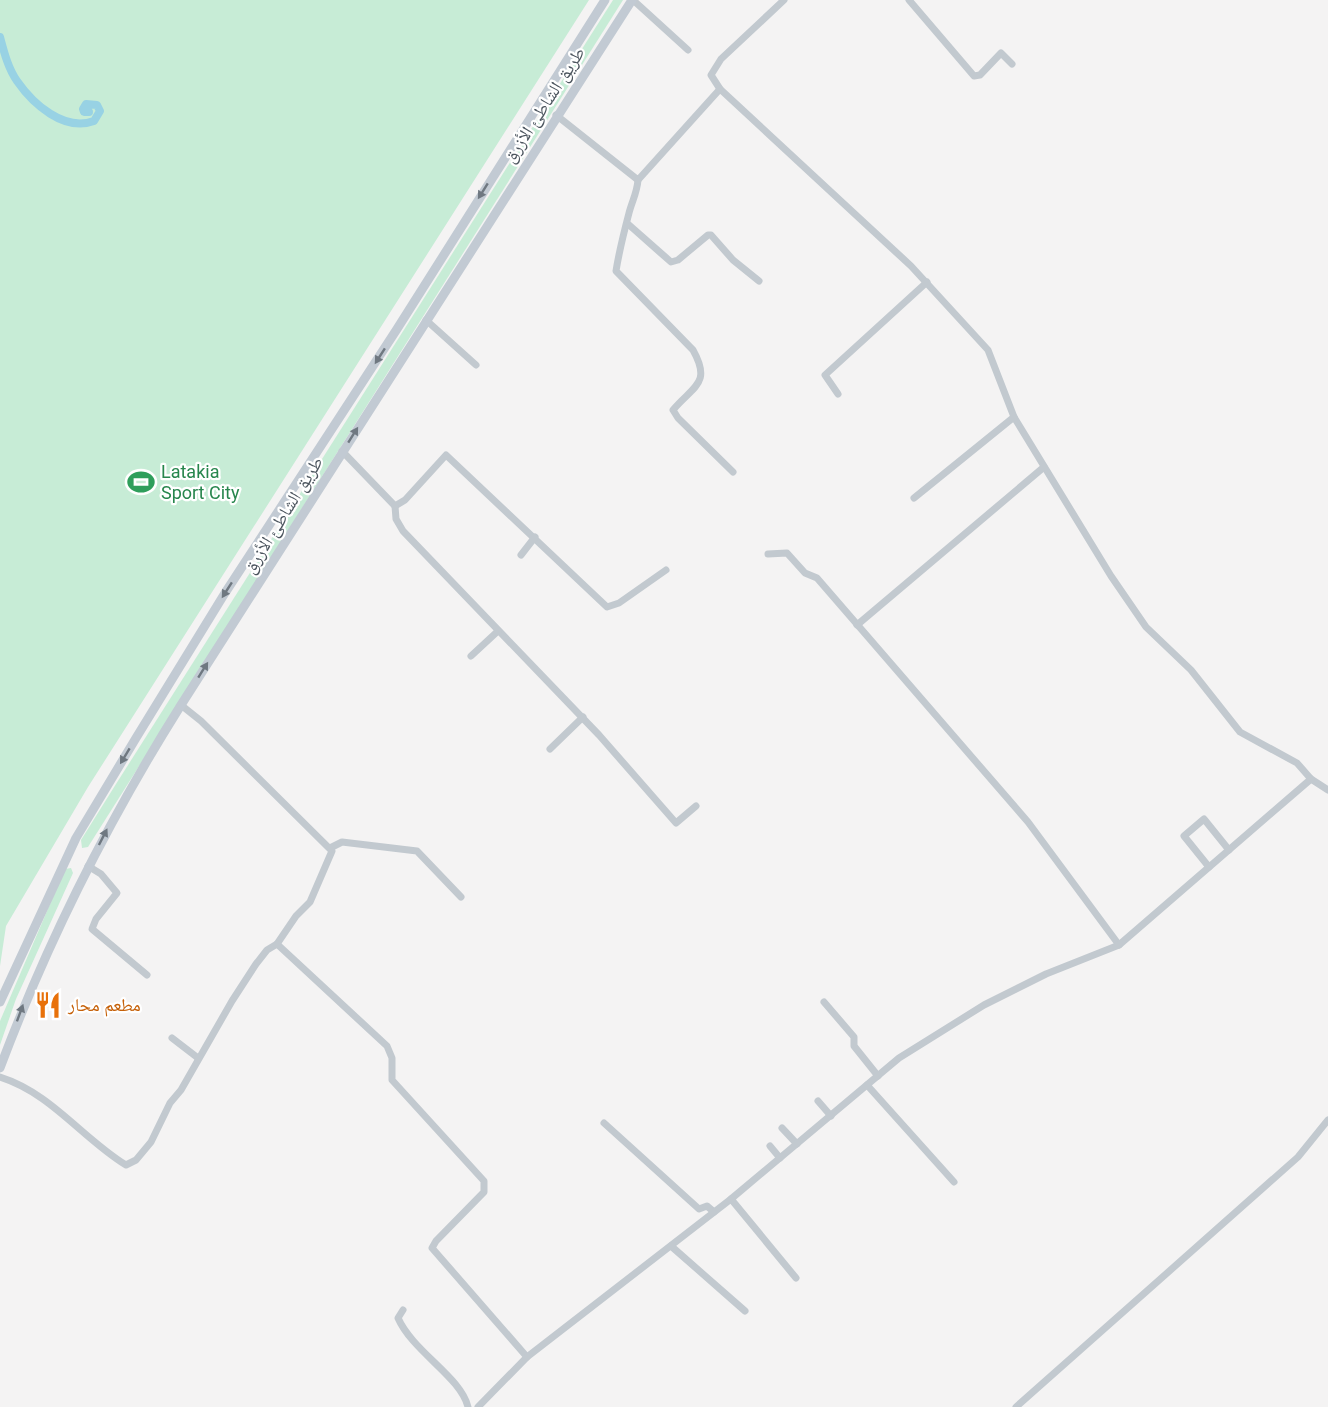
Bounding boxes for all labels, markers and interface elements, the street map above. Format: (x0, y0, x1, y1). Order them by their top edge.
street label: طريق الشاطئ الأزرق (498, 43, 590, 167)
one-way arrow (478, 183, 489, 199)
one-way arrow (374, 348, 385, 364)
one-way arrow (348, 426, 359, 443)
street label: طريق الشاطئ الأزرق (238, 452, 328, 578)
place label: Latakia Sport City (161, 461, 240, 503)
sports icon: Latakia Sport City (126, 467, 156, 497)
one-way arrow (222, 582, 233, 598)
one-way arrow (198, 662, 209, 678)
one-way arrow (120, 748, 131, 764)
one-way arrow (98, 828, 108, 845)
restaurant icon: مطعم محار (33, 990, 63, 1020)
place label: مطعم محار (67, 994, 141, 1017)
one-way arrow (16, 1004, 26, 1022)

